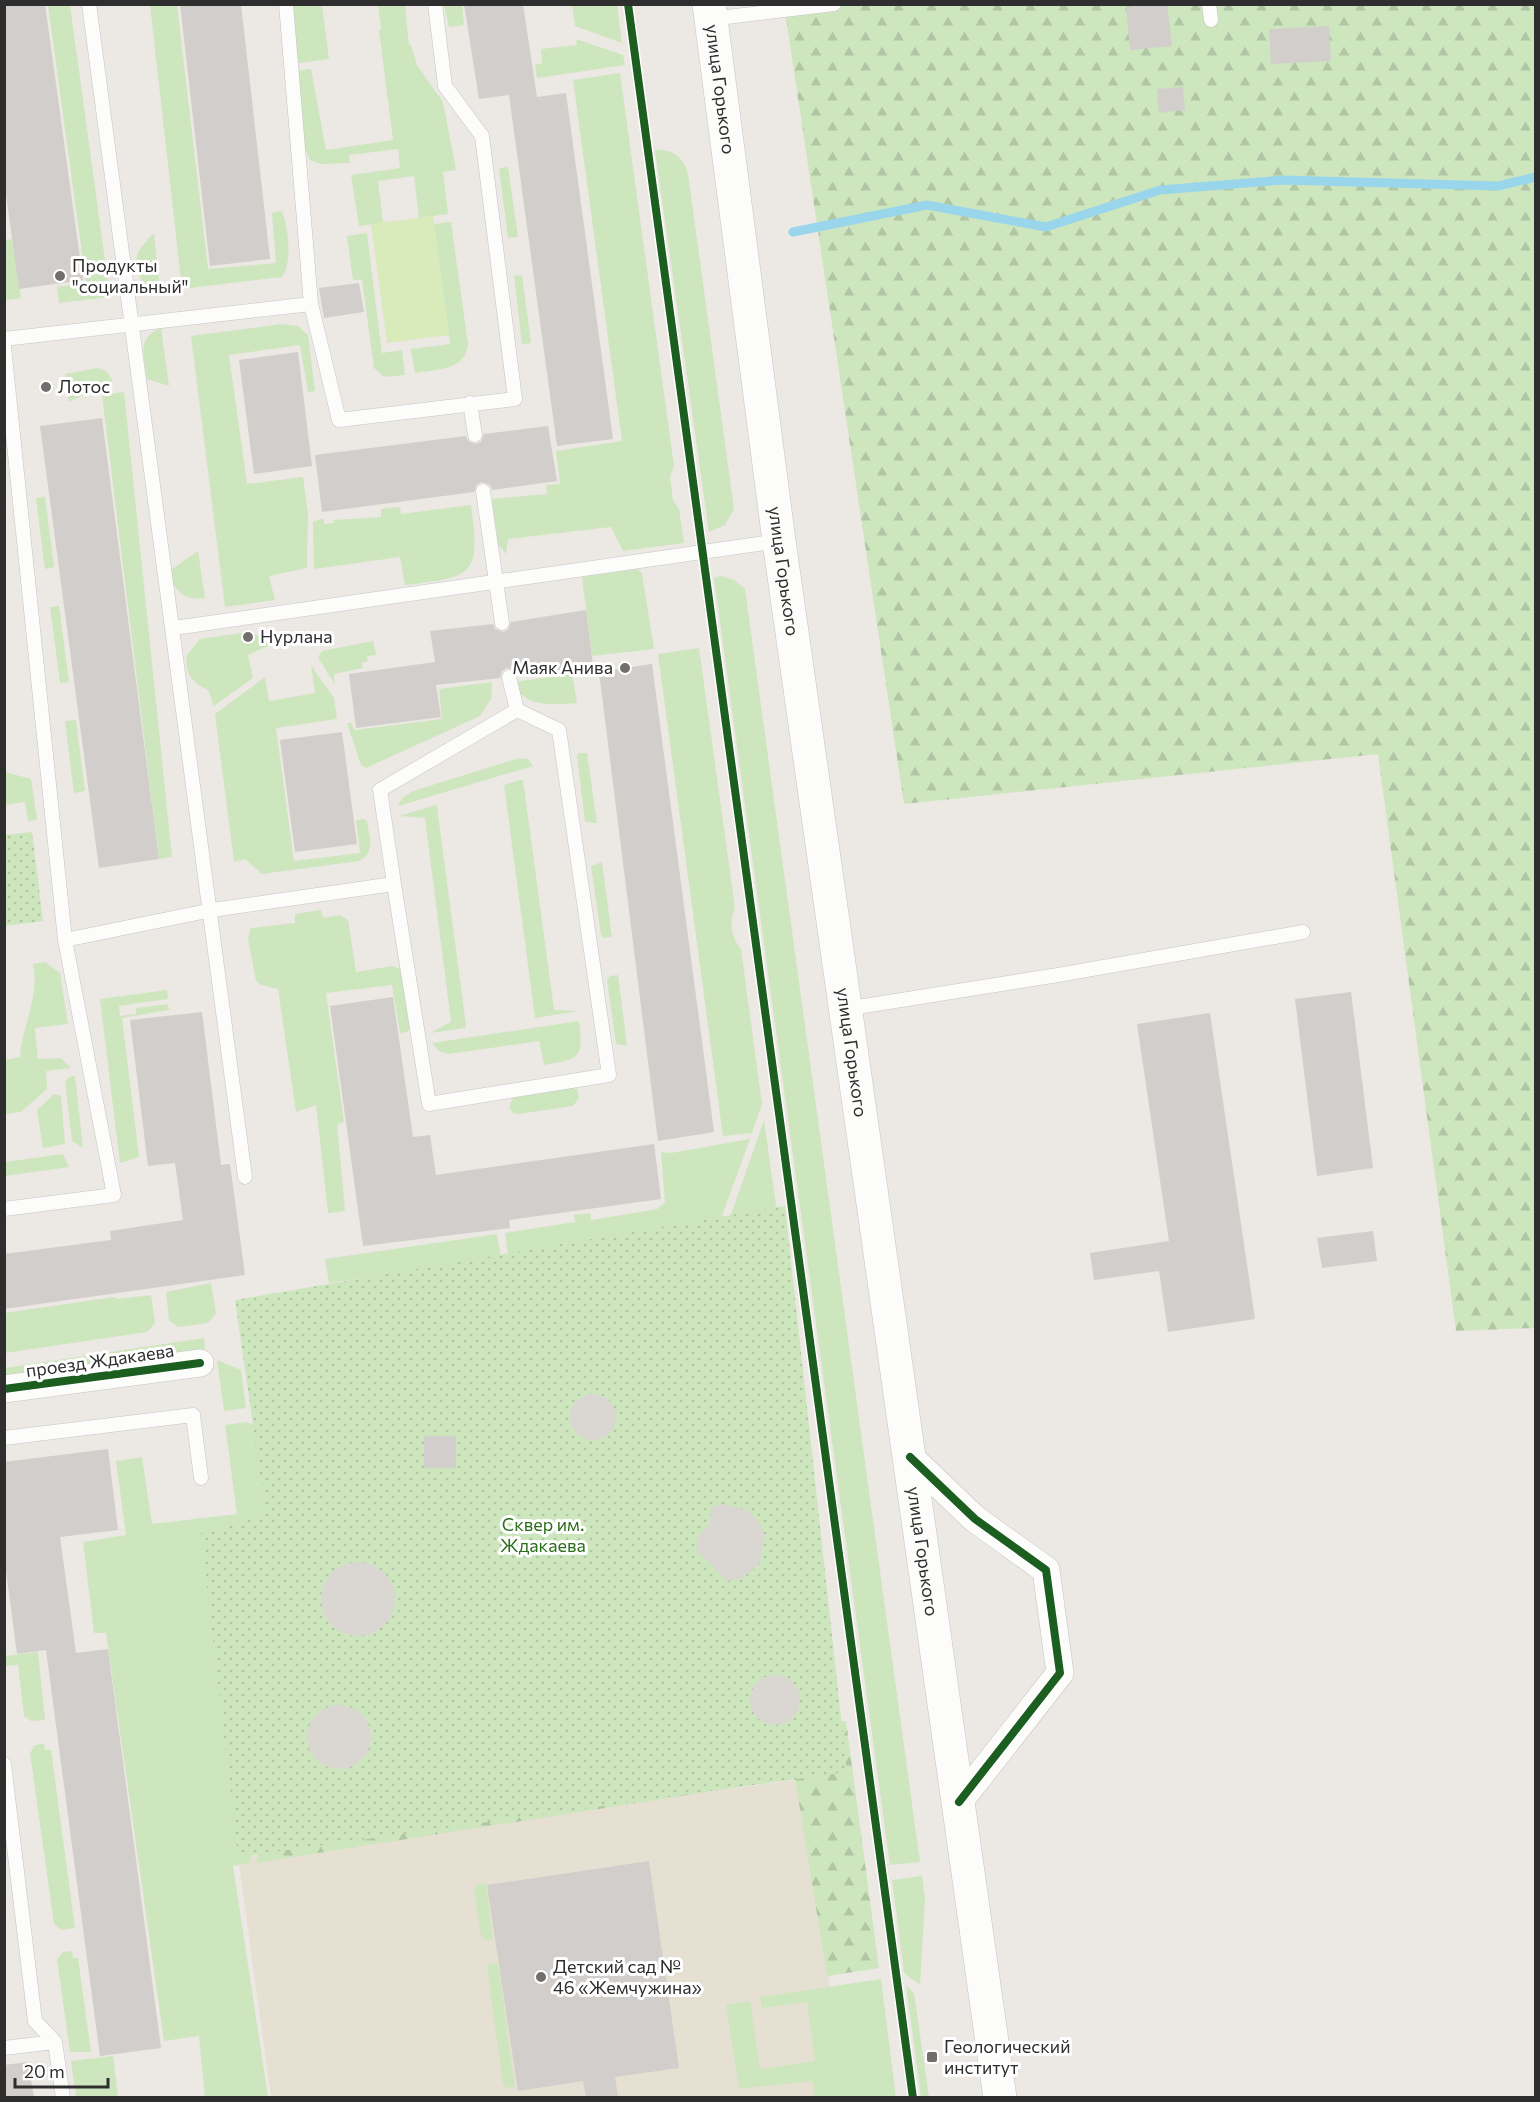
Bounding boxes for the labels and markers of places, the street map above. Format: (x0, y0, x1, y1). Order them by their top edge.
place label: Продукты "социальный" (72, 254, 188, 297)
marker: Продукты "социальный" (53, 269, 67, 283)
place label: Лотос (58, 375, 110, 397)
marker: Лотос (39, 380, 53, 394)
place label: Нурлана (260, 625, 333, 647)
marker: Нурлана (241, 630, 255, 644)
place label: Маяк Анива (512, 656, 613, 678)
marker: Маяк Анива (618, 661, 632, 675)
place label: Детский сад № 46 «Жемчужина» (553, 1955, 702, 1998)
marker: Детский сад № 46 «Жемчужина» (534, 1970, 548, 1984)
place label: Геологический институт (944, 2035, 1071, 2078)
marker: Геологический институт (925, 2050, 939, 2064)

